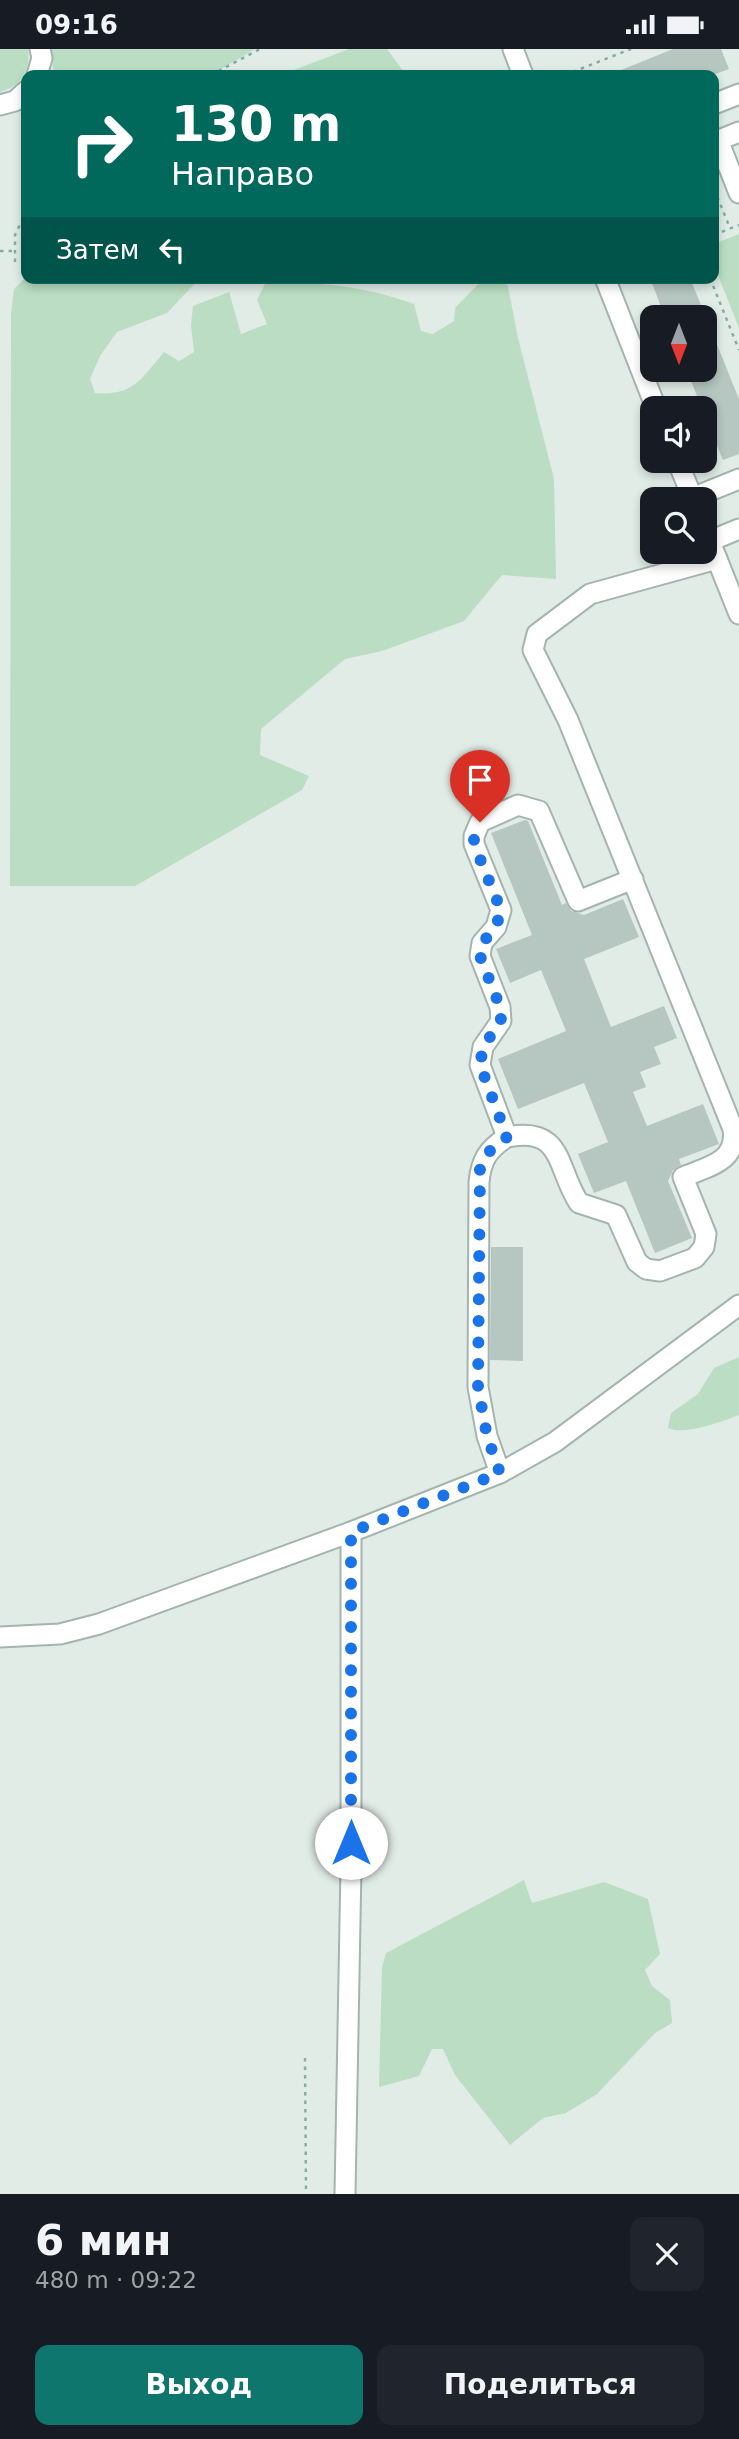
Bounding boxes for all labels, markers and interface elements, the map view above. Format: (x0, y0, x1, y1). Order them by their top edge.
text: 09:16 (35, 10, 118, 40)
text: 130 m (171, 96, 341, 153)
icon: right (56, 98, 147, 189)
text: Направо (171, 155, 314, 193)
icon: left (153, 231, 191, 269)
text: Затем (56, 235, 139, 265)
north arrow (640, 305, 718, 381)
map controls (640, 305, 717, 564)
button: sound (640, 396, 717, 473)
button: search (640, 487, 717, 564)
pin (450, 750, 510, 822)
icon: arrive (461, 761, 499, 799)
position arrow (314, 1806, 388, 1880)
text: 6 мин (35, 2216, 172, 2265)
button: close (630, 2217, 704, 2291)
text: 480 m · 09:22 (35, 2267, 197, 2293)
button: Выход (35, 2345, 363, 2425)
button: Поделиться (377, 2345, 704, 2425)

